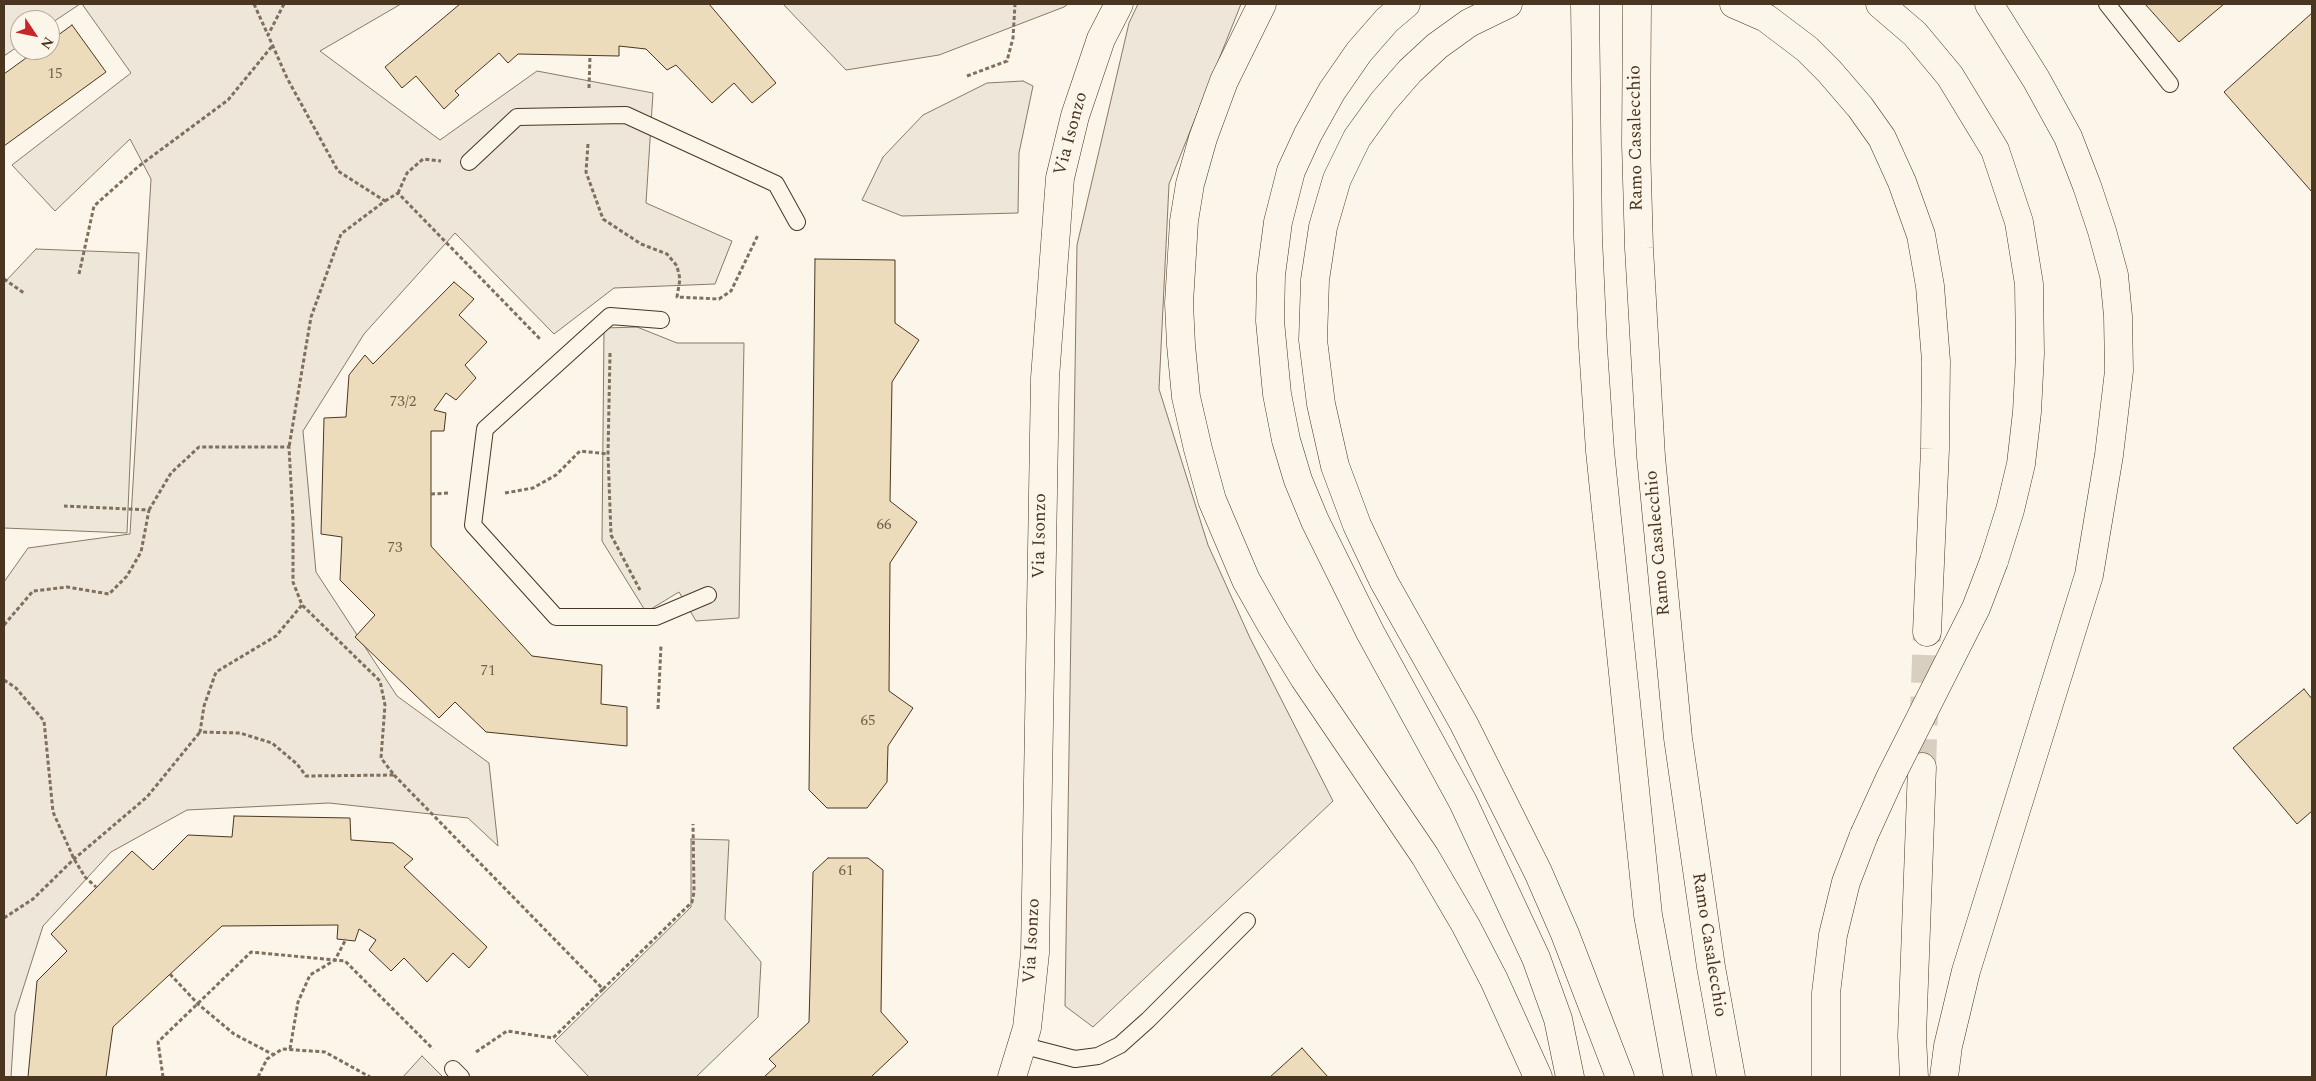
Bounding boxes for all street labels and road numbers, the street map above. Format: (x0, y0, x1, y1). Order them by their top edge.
street label: Ramo Casalecchio (1625, 65, 1649, 211)
street label: Via Isonzo (1051, 90, 1093, 178)
street label: Ramo Casalecchio (1642, 469, 1676, 617)
street label: Via Isonzo (1029, 493, 1053, 579)
street label: Ramo Casalecchio (1686, 871, 1730, 1019)
street label: Via Isonzo (1020, 898, 1046, 984)

